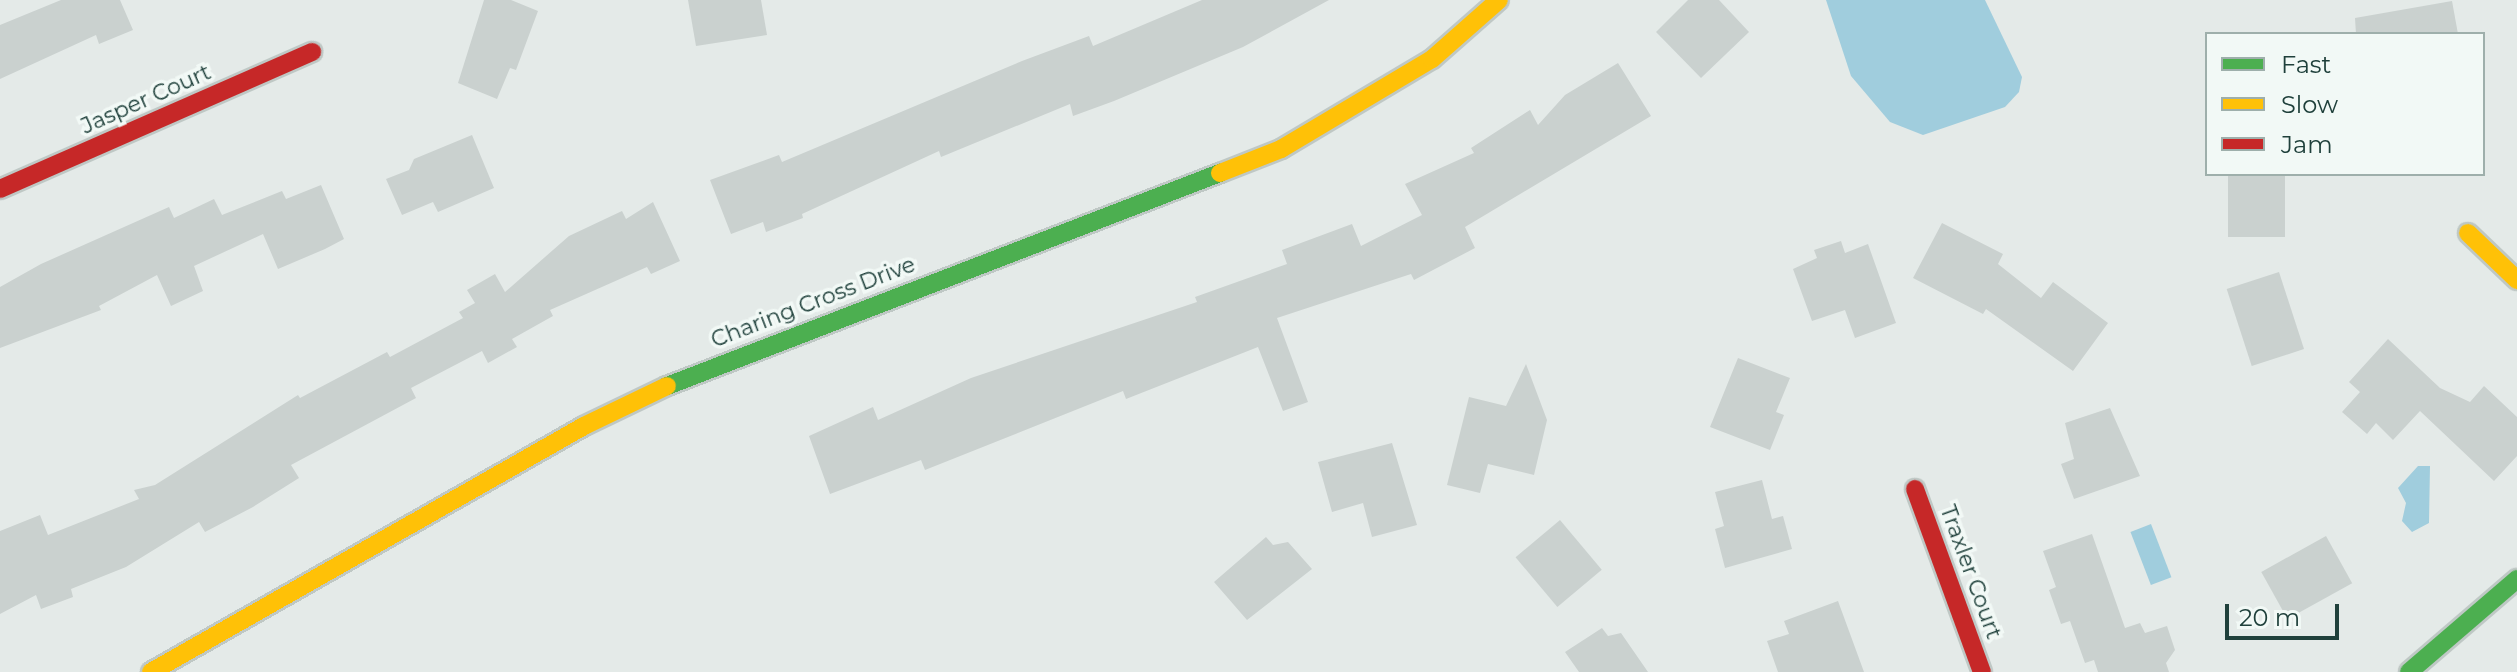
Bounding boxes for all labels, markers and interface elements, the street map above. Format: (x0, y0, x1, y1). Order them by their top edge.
legend (2205, 32, 2485, 176)
text: Fast (2281, 50, 2331, 79)
street label: Jasper Court (77, 59, 215, 139)
text: Slow (2281, 90, 2338, 119)
text: Jam (2281, 130, 2333, 159)
street label: Charing Cross Drive (707, 251, 919, 353)
street label: Traxler Court (1935, 501, 2007, 643)
scale bar (2229, 588, 2343, 638)
text: 20 m (2239, 603, 2300, 632)

